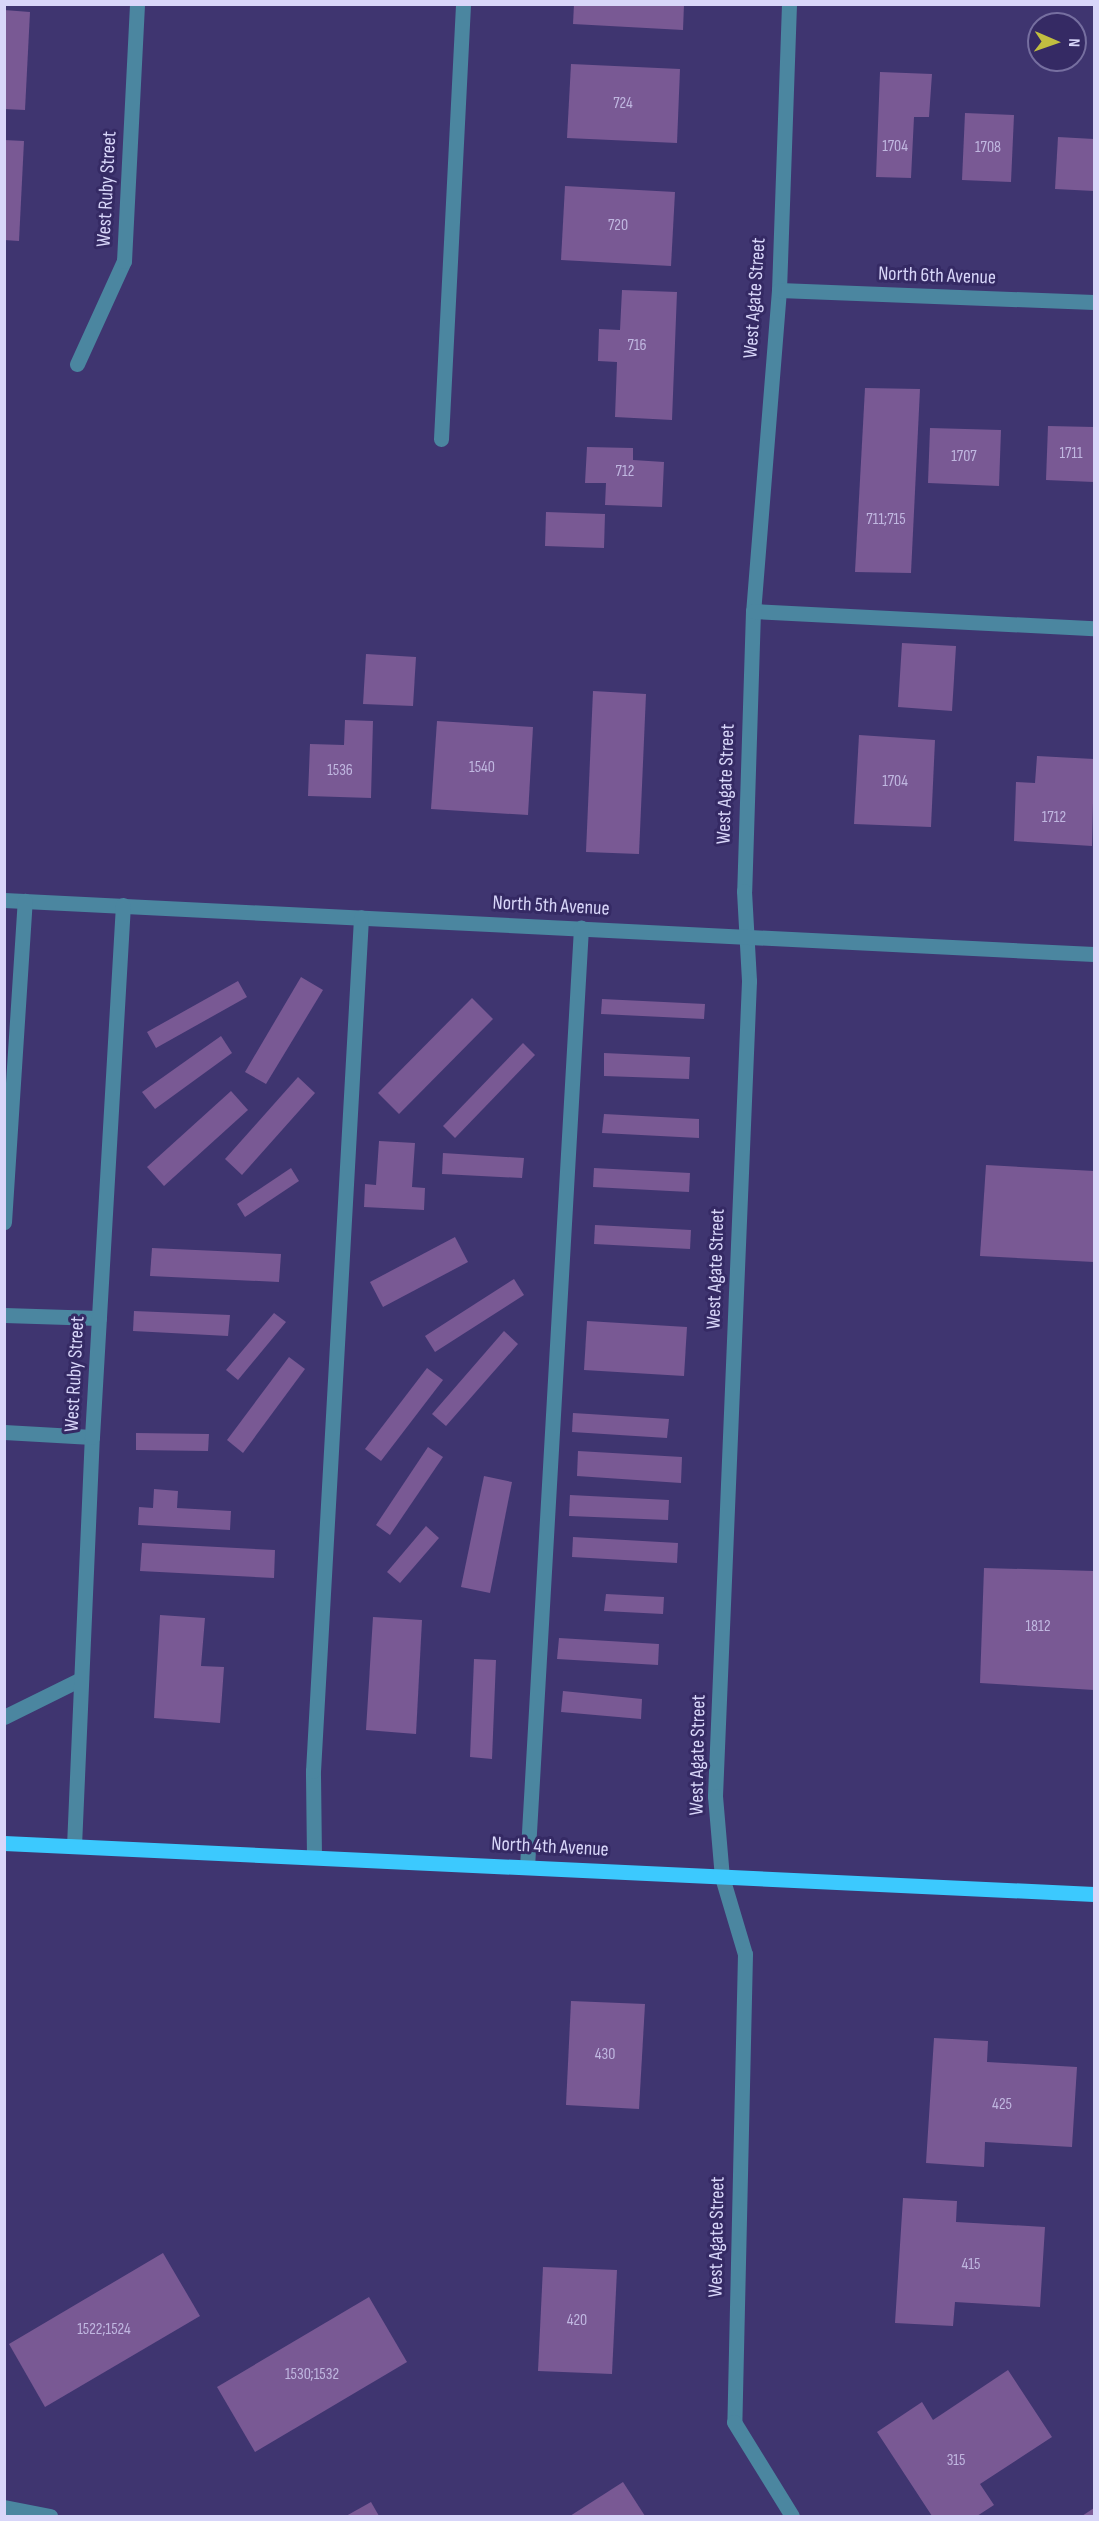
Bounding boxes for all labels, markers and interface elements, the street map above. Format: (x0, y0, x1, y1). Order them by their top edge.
north arrow (1027, 12, 1087, 72)
text: N (1064, 38, 1083, 47)
house number: 724 (613, 94, 633, 114)
street label: West Ruby Street (92, 130, 122, 248)
house number: 1704 (882, 137, 908, 157)
house number: 1708 (975, 138, 1001, 158)
house number: 720 (608, 216, 628, 236)
street label: West Agate Street (739, 237, 771, 359)
street label: North 6th Avenue (878, 262, 996, 290)
house number: 716 (627, 336, 647, 356)
house number: 1711 (1059, 444, 1083, 464)
house number: 1707 (951, 447, 977, 467)
house number: 712 (616, 462, 634, 482)
house number: 711;715 (866, 510, 906, 530)
street label: West Agate Street (712, 723, 740, 845)
house number: 1540 (469, 758, 495, 778)
house number: 1536 (327, 761, 353, 781)
house number: 1704 (882, 772, 908, 792)
house number: 1712 (1042, 808, 1066, 828)
street label: North 5th Avenue (492, 891, 610, 921)
street label: West Agate Street (702, 1208, 730, 1330)
street label: West Ruby Street (60, 1315, 90, 1433)
house number: 1812 (1026, 1617, 1050, 1637)
street label: West Agate Street (685, 1694, 711, 1816)
street label: North 4th Avenue (491, 1832, 609, 1862)
house number: 430 (595, 2045, 615, 2065)
house number: 425 (992, 2095, 1012, 2115)
street label: West Agate Street (704, 2176, 730, 2298)
house number: 415 (962, 2255, 980, 2275)
house number: 420 (567, 2311, 587, 2331)
house number: 1522;1524 (77, 2320, 131, 2340)
house number: 1530;1532 (285, 2365, 339, 2385)
house number: 315 (947, 2451, 965, 2471)

